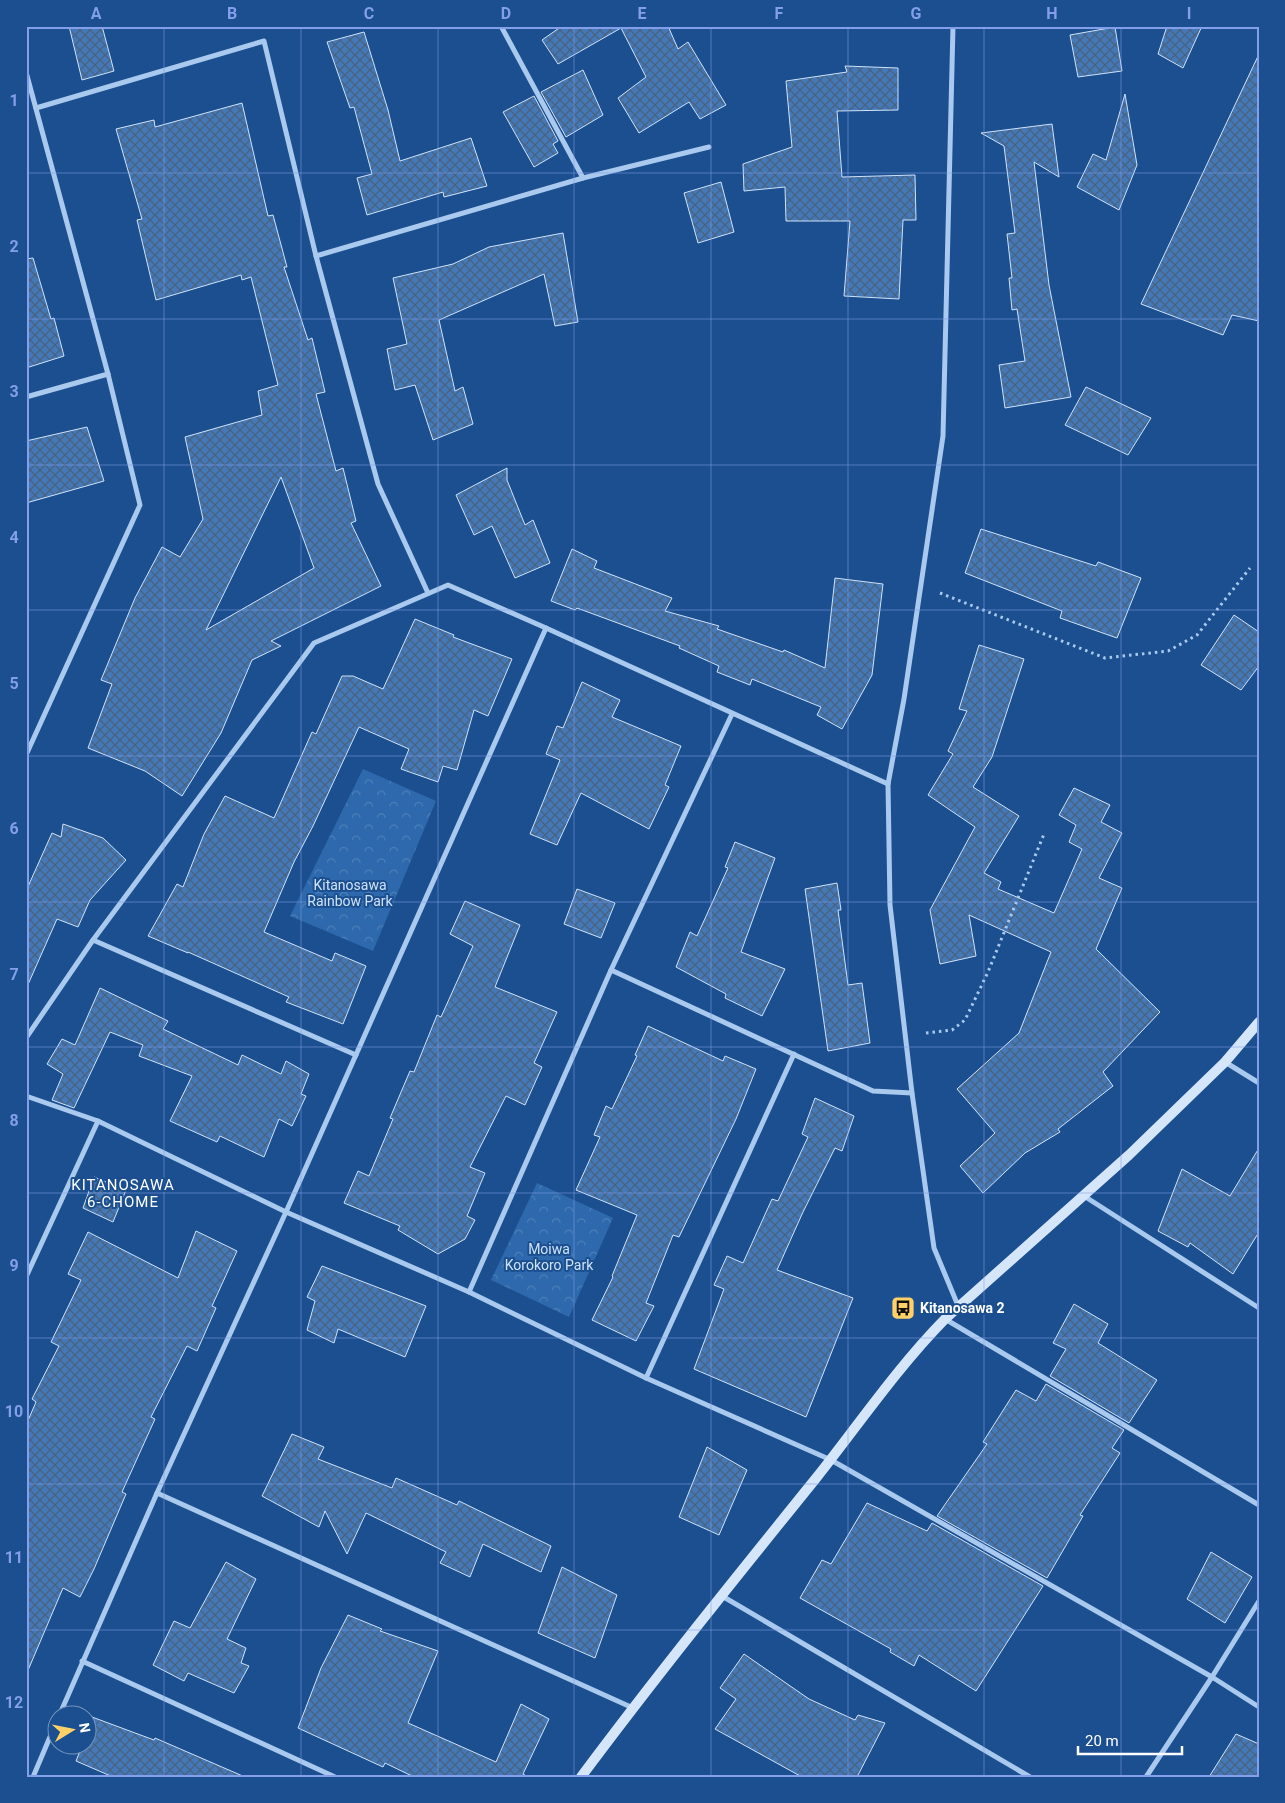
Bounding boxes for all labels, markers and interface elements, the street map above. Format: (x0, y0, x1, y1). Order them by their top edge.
text: A (91, 4, 102, 23)
text: B (227, 4, 237, 23)
text: C (364, 4, 374, 23)
text: D (501, 4, 511, 23)
text: E (638, 4, 647, 23)
text: F (775, 4, 784, 23)
text: G (911, 4, 922, 23)
text: H (1046, 4, 1058, 23)
text: I (1187, 4, 1191, 23)
text: 1 (9, 91, 19, 110)
text: 2 (9, 237, 19, 256)
text: 3 (9, 382, 19, 401)
text: 4 (9, 528, 19, 547)
text: 5 (9, 674, 19, 693)
text: 6 (9, 819, 19, 838)
park label: Kitanosawa Rainbow Park (307, 877, 394, 909)
text: 7 (9, 965, 19, 984)
text: 8 (9, 1111, 19, 1130)
district label: KITANOSAWA 6-CHOME (71, 1176, 175, 1211)
park label: Moiwa Korokoro Park (505, 1241, 594, 1273)
text: 9 (9, 1256, 19, 1275)
bus stop icon: Kitanosawa 2 (890, 1295, 916, 1321)
place label: Kitanosawa 2 (920, 1300, 1005, 1316)
text: 10 (5, 1402, 23, 1421)
text: 11 (5, 1548, 23, 1567)
text: 12 (5, 1693, 23, 1712)
north arrow (48, 1706, 98, 1756)
text: N (76, 1721, 94, 1734)
scale bar (1078, 1723, 1181, 1755)
text: 20 m (1085, 1732, 1119, 1750)

